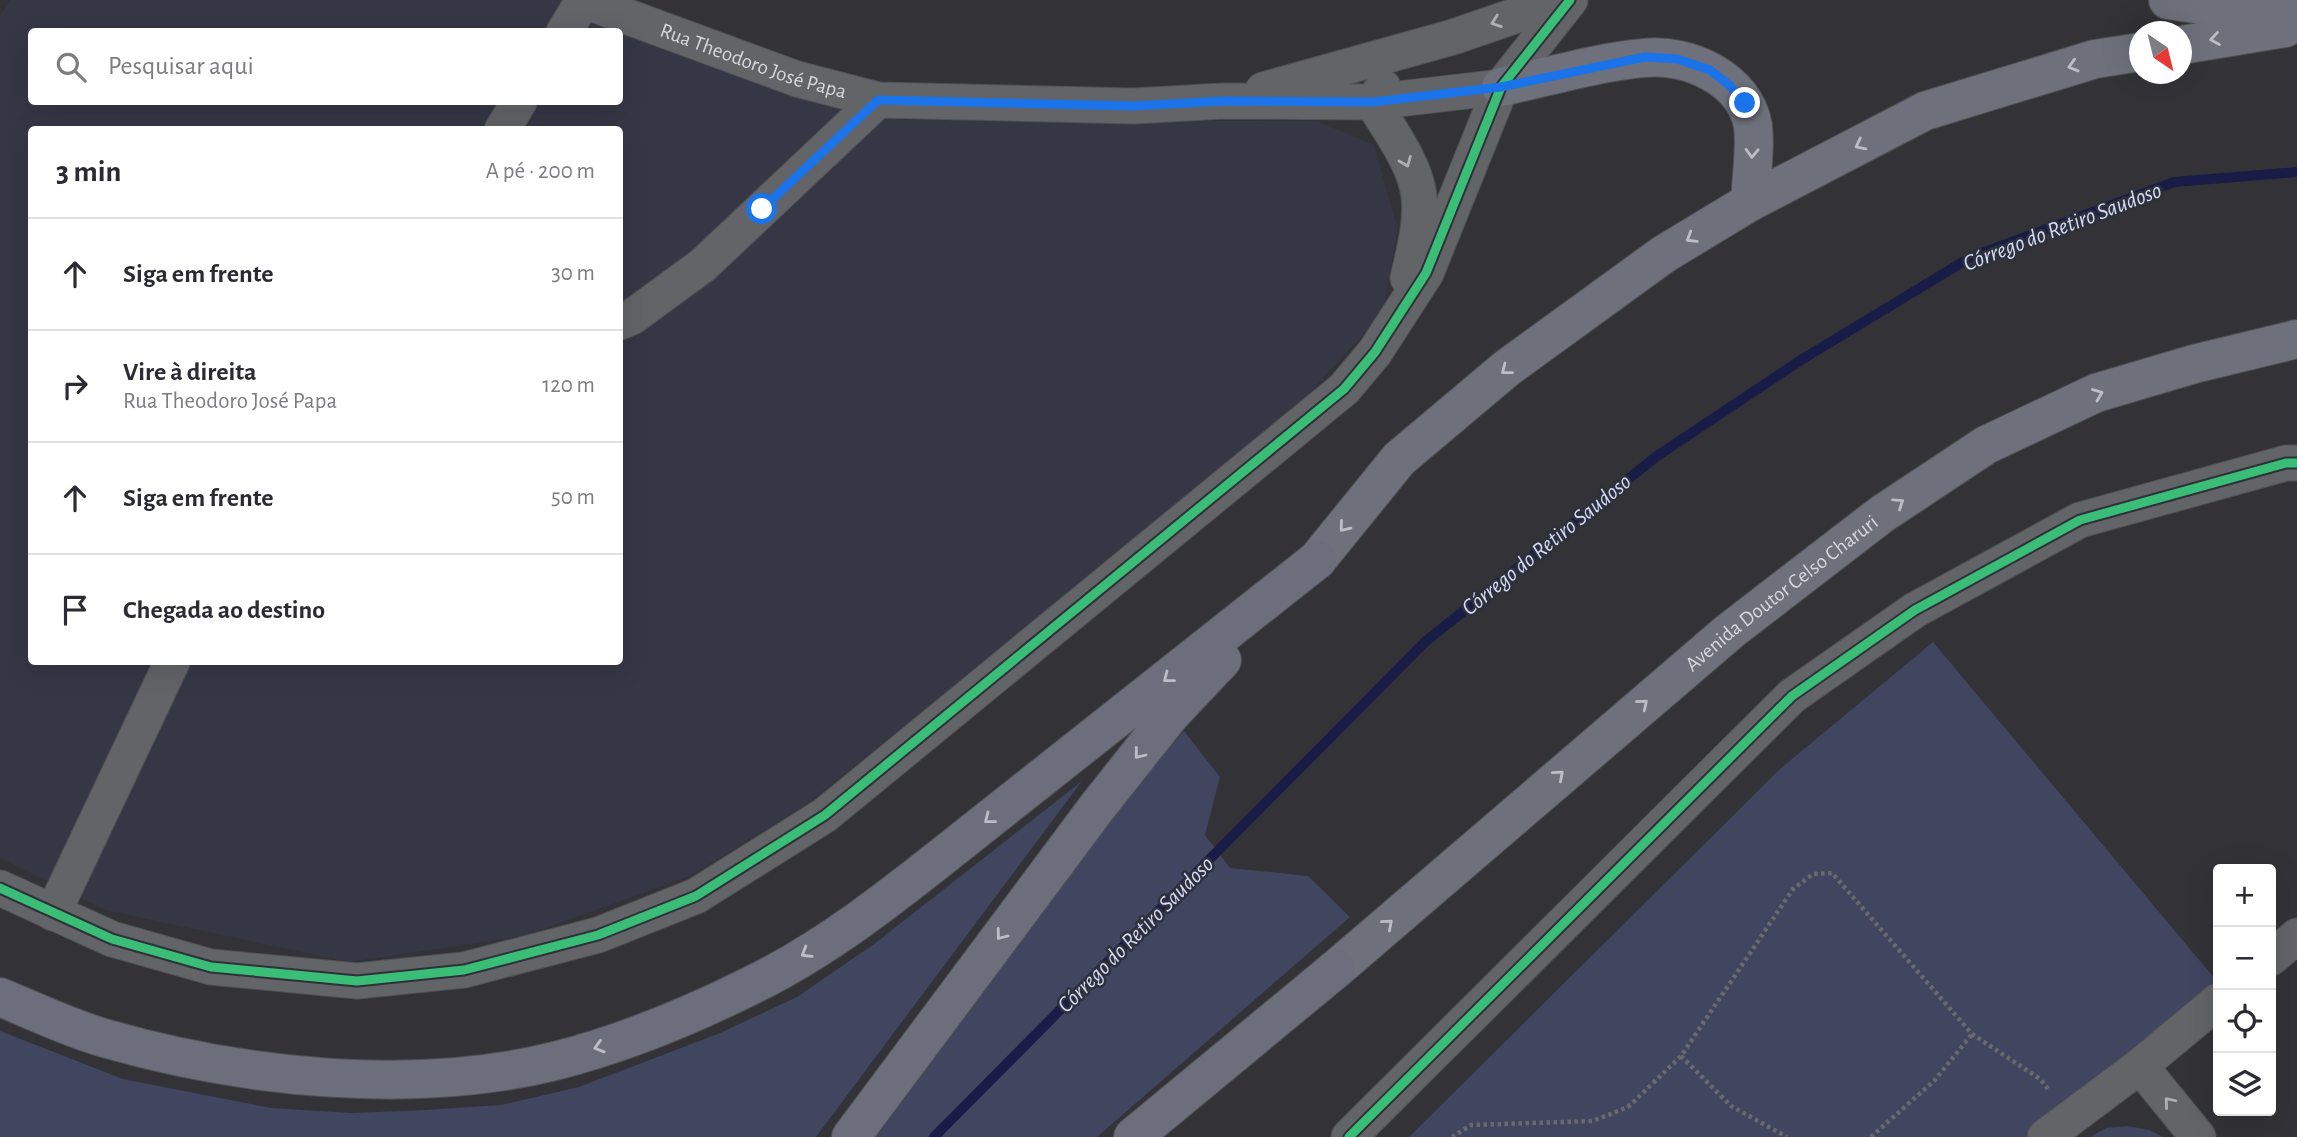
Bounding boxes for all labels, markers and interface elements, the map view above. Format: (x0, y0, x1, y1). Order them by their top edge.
one-way arrow (1491, 14, 1503, 28)
street label: Rua Theodoro José Papa (657, 20, 849, 102)
north arrow (2129, 21, 2192, 84)
search box (28, 28, 623, 105)
one-way arrow (2209, 32, 2221, 47)
icon: search (52, 48, 90, 86)
text: Pesquisar aqui (108, 53, 254, 79)
one-way arrow (2067, 57, 2079, 72)
route end (1729, 87, 1760, 118)
one-way arrow (1855, 136, 1867, 150)
one-way arrow (1744, 148, 1759, 159)
one-way arrow (1398, 155, 1412, 167)
text: 3 min (56, 157, 121, 187)
text: A pé · 200 m (486, 160, 595, 183)
water label: Córrego do Retiro Saudoso (1960, 179, 2165, 276)
route start (746, 193, 777, 224)
one-way arrow (1686, 229, 1699, 242)
icon: ahead (56, 255, 94, 293)
text: Siga em frente (123, 261, 274, 287)
text: 30 m (551, 262, 595, 285)
text: Vire à direita (123, 359, 257, 385)
one-way arrow (1502, 361, 1514, 374)
icon: right (56, 367, 94, 405)
text: 120 m (542, 374, 595, 397)
one-way arrow (2091, 388, 2103, 402)
text: Rua Theodoro José Papa (123, 390, 337, 413)
water label: Córrego do Retiro Saudoso (1458, 470, 1636, 620)
icon: ahead (56, 479, 94, 517)
text: Siga em frente (123, 485, 274, 511)
text: 50 m (551, 486, 595, 509)
one-way arrow (1891, 499, 1904, 511)
street label: Avenida Doutor Celso Charuri (1681, 511, 1882, 676)
one-way arrow (1339, 520, 1352, 532)
icon: arrive (56, 591, 94, 629)
text: Chegada ao destino (123, 597, 325, 623)
one-way arrow (1163, 670, 1176, 682)
one-way arrow (1635, 700, 1648, 712)
one-way arrow (1134, 747, 1147, 759)
one-way arrow (1551, 771, 1564, 783)
one-way arrow (984, 811, 997, 823)
water label: Córrego do Retiro Saudoso (1054, 853, 1219, 1018)
map controls (2213, 864, 2276, 1116)
button: + (2213, 864, 2276, 927)
one-way arrow (1379, 920, 1392, 932)
button: − (2213, 927, 2276, 990)
one-way arrow (997, 928, 1009, 940)
one-way arrow (800, 945, 813, 958)
button: locate (2213, 990, 2276, 1053)
one-way arrow (594, 1039, 606, 1053)
button: layers (2213, 1053, 2276, 1116)
one-way arrow (2165, 1097, 2177, 1110)

